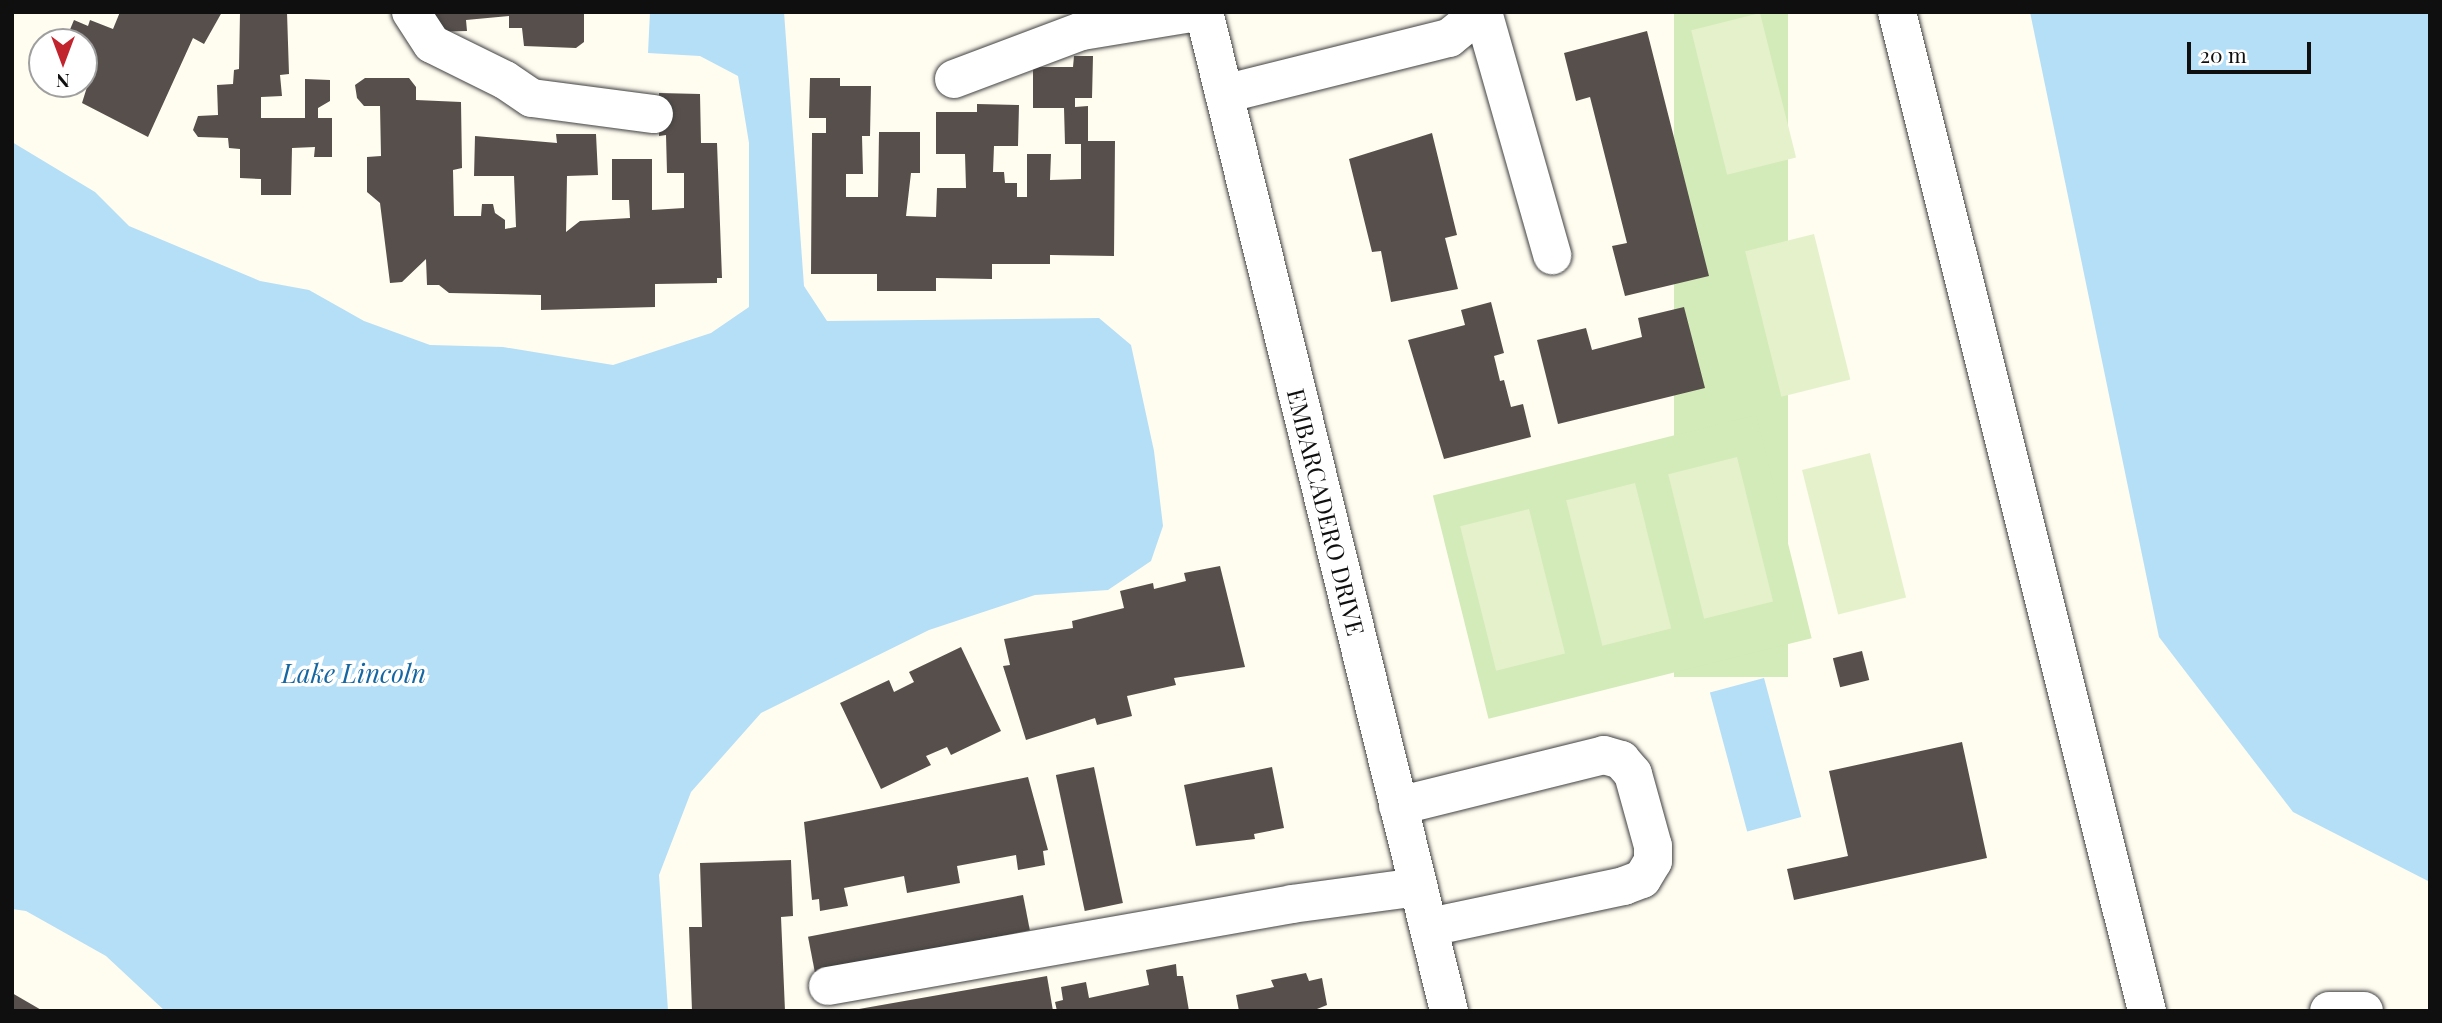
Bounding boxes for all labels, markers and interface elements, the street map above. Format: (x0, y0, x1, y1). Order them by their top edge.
north arrow (28, 28, 98, 98)
scale bar (2190, 28, 2314, 72)
text: 20 m (2200, 40, 2247, 68)
text: N (56, 69, 70, 95)
street label: EMBARCADERO DRIVE (1281, 386, 1371, 638)
water label: Lake Lincoln (282, 657, 426, 689)

